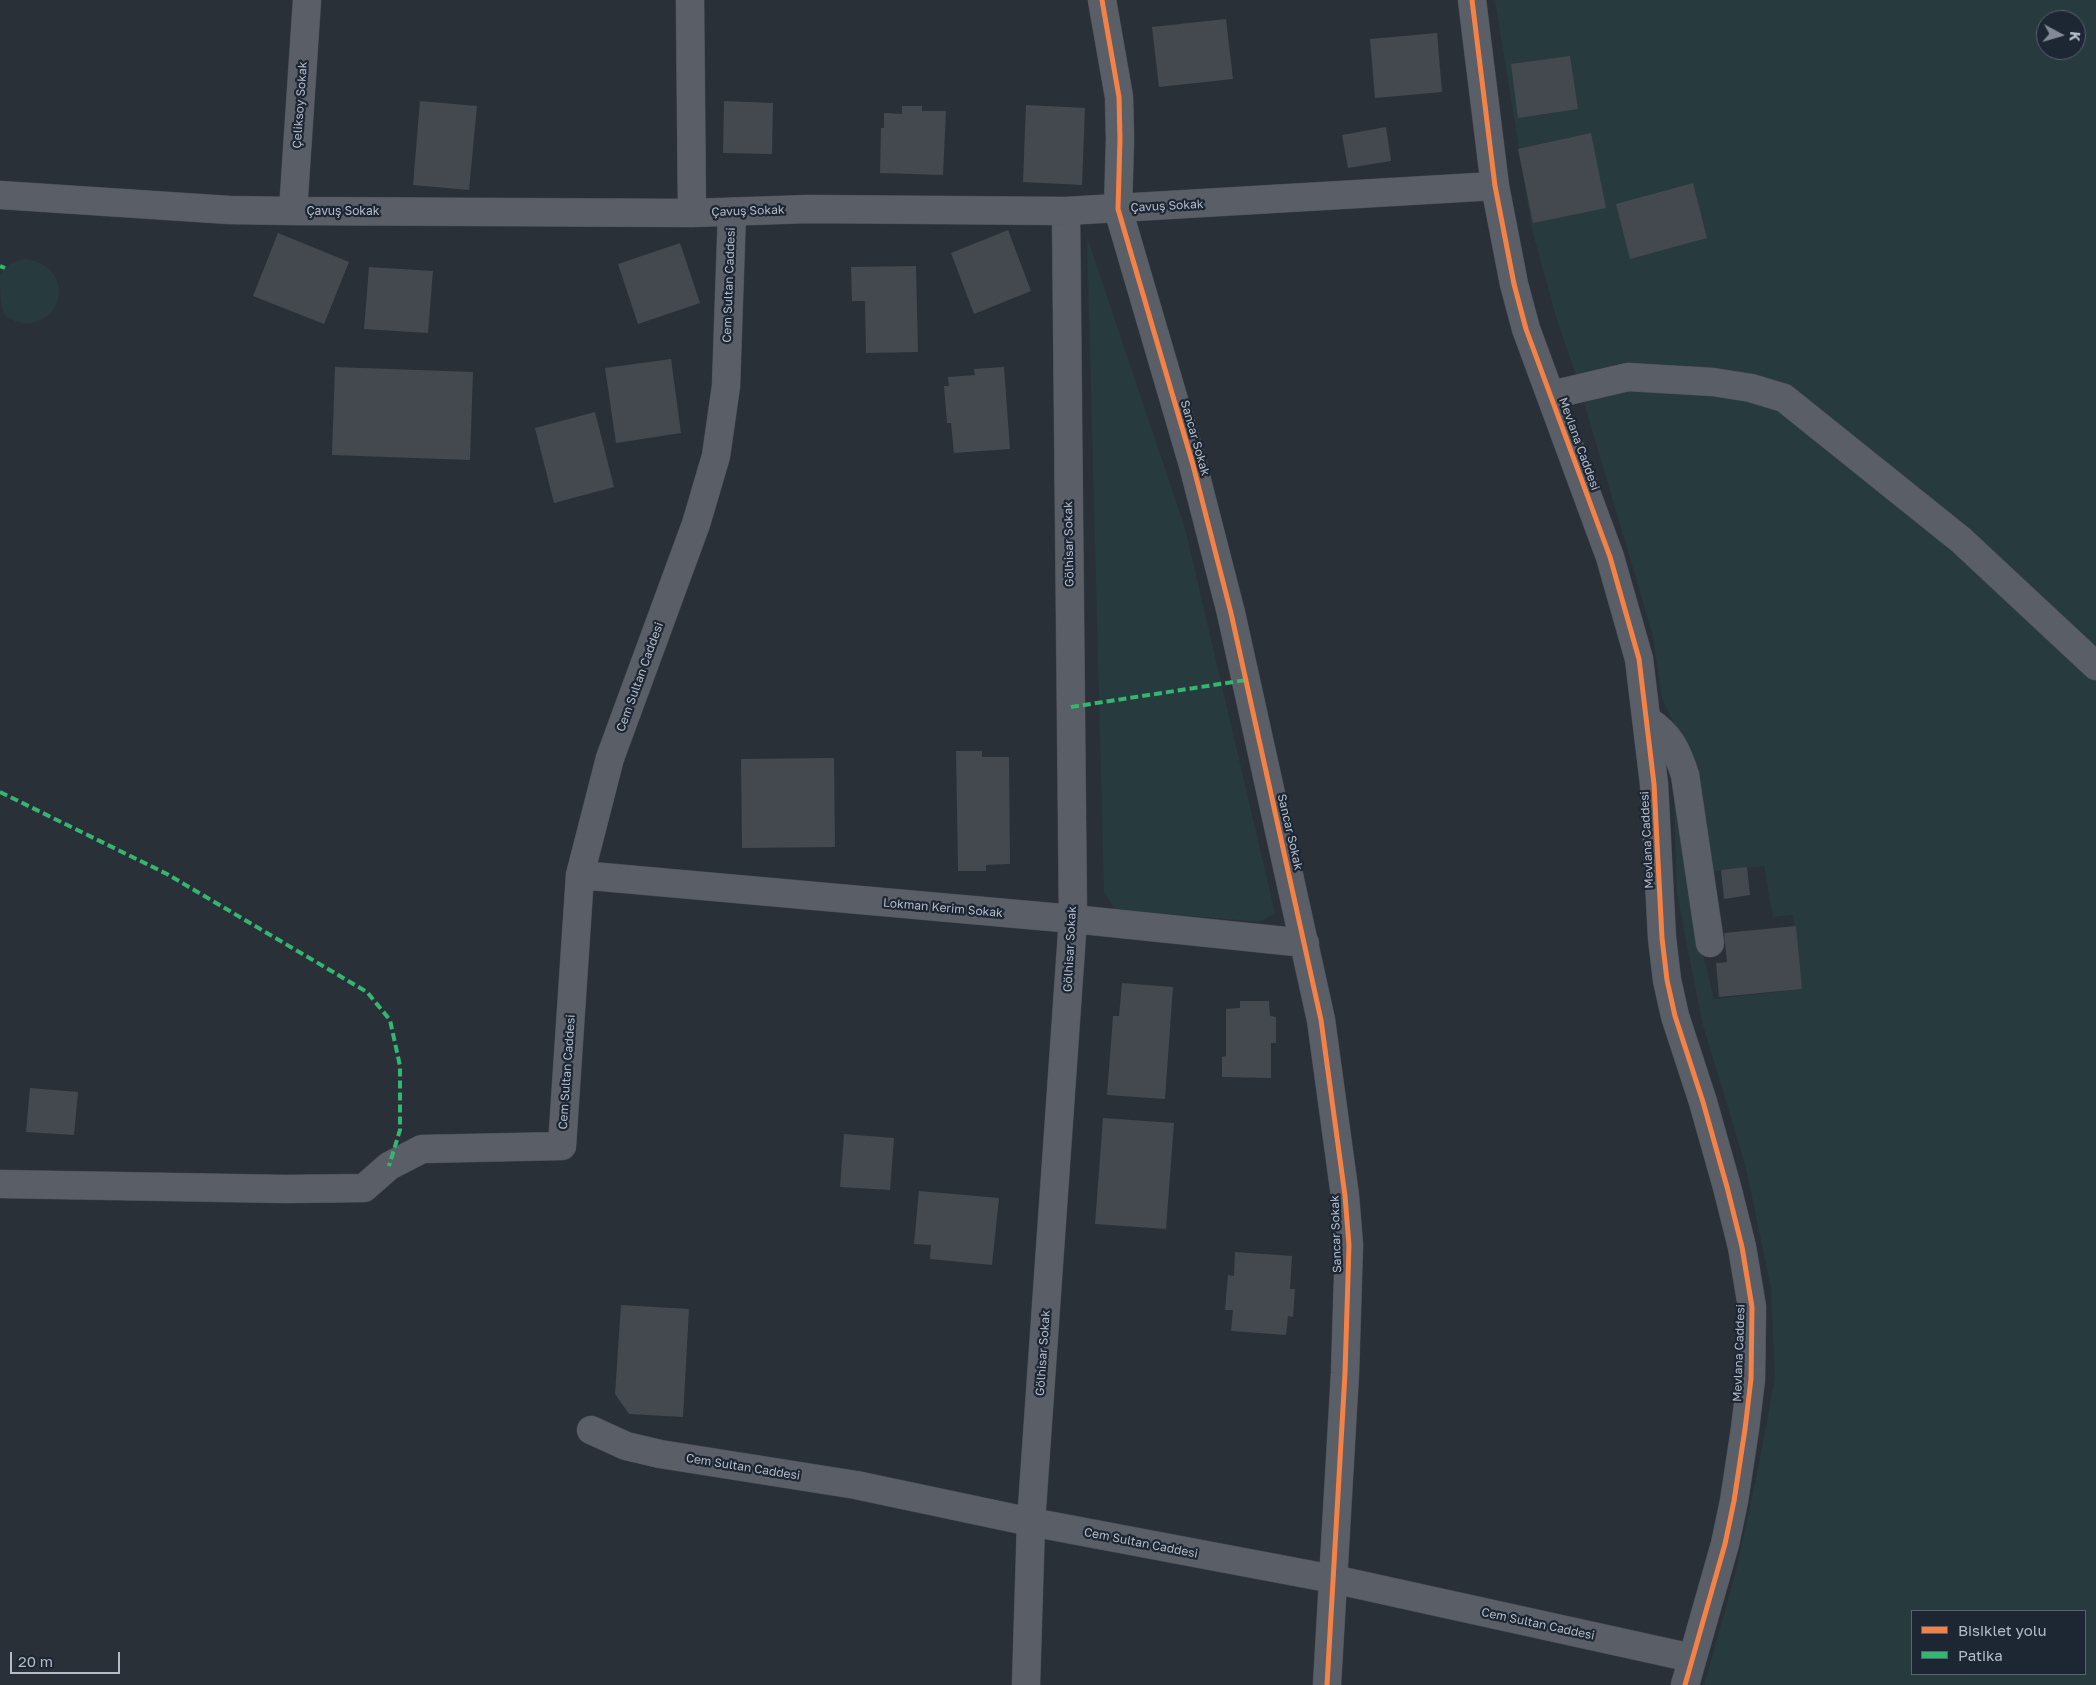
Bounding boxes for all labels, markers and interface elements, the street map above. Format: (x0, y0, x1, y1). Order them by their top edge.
north arrow (2036, 10, 2086, 60)
text: K (2066, 31, 2084, 42)
street label: Çeliksoy Sokak (290, 61, 310, 149)
street label: Çavuş Sokak (1130, 197, 1204, 215)
street label: Çavuş Sokak (711, 203, 785, 219)
street label: Çavuş Sokak (306, 204, 380, 218)
street label: Cem Sultan Caddesi (720, 227, 738, 343)
street label: Mevlana Caddesi (1556, 396, 1602, 492)
street label: Sancar Sokak (1177, 399, 1213, 477)
street label: Gölhisar Sokak (1061, 501, 1077, 587)
street label: Cem Sultan Caddesi (613, 620, 667, 734)
street label: Mevlana Caddesi (1637, 791, 1657, 889)
street label: Sancar Sokak (1274, 792, 1306, 872)
street label: Lokman Kerim Sokak (883, 896, 1003, 920)
street label: Gölhisar Sokak (1061, 906, 1079, 992)
street label: Cem Sultan Caddesi (556, 1014, 578, 1130)
street label: Sancar Sokak (1327, 1195, 1345, 1273)
street label: Mevlana Caddesi (1730, 1304, 1748, 1402)
street label: Gölhisar Sokak (1033, 1310, 1053, 1396)
street label: Cem Sultan Caddesi (685, 1451, 801, 1483)
street label: Cem Sultan Caddesi (1083, 1525, 1199, 1561)
street label: Cem Sultan Caddesi (1480, 1605, 1596, 1643)
legend (1911, 1610, 2086, 1675)
text: Bisiklet yolu (1958, 1621, 2047, 1639)
scale bar (12, 1642, 122, 1674)
text: Patika (1958, 1646, 2003, 1664)
text: 20 m (18, 1652, 53, 1670)

